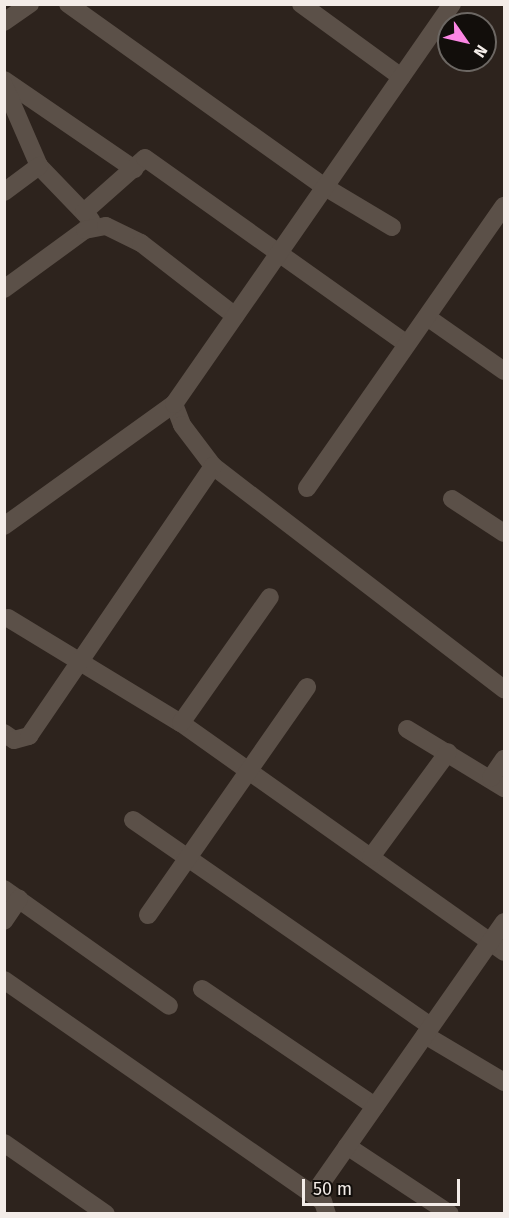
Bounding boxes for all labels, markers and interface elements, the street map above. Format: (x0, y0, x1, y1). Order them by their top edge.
north arrow (437, 12, 497, 72)
text: N (470, 42, 492, 61)
scale bar (305, 1167, 462, 1205)
text: 50 m (313, 1178, 352, 1200)

